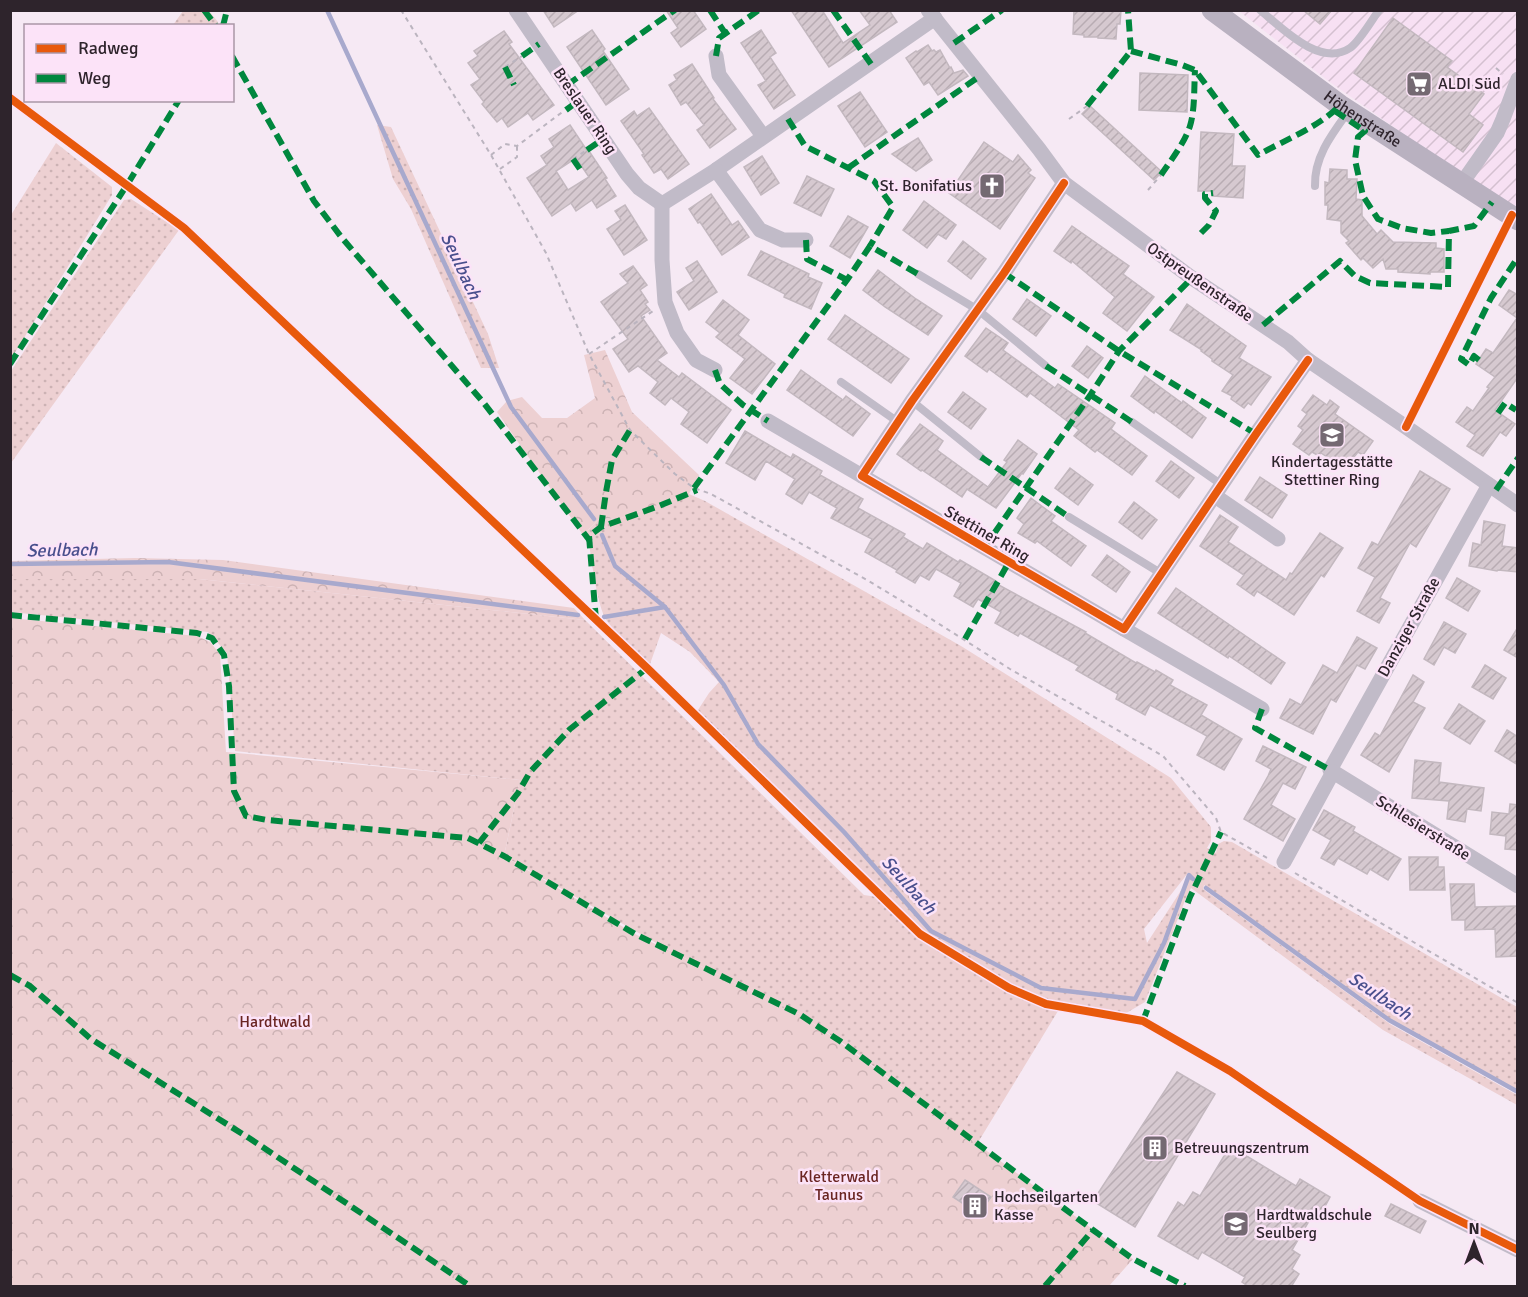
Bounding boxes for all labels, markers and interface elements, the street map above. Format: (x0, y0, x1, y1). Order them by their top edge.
legend (24, 24, 234, 102)
text: Radweg (78, 37, 139, 59)
street label: Breslauer Ring (549, 64, 621, 158)
text: Weg (78, 67, 111, 89)
supermarket icon: ALDI Süd (1404, 69, 1434, 99)
place label: ALDI Süd (1438, 74, 1501, 94)
street label: Höhenstraße (1320, 86, 1405, 152)
church icon: St. Bonifatius (977, 171, 1007, 201)
place label: St. Bonifatius (880, 176, 972, 196)
water label: Seulbach (436, 229, 486, 304)
street label: Ostpreußenstraße (1143, 238, 1257, 326)
school or university icon: Kindertagesstätte Stettiner Ring (1317, 420, 1347, 450)
place label: Kindertagesstätte Stettiner Ring (1271, 452, 1393, 490)
street label: Stettiner Ring (941, 502, 1033, 566)
water label: Seulbach (26, 538, 99, 562)
street label: Danziger Straße (1373, 574, 1445, 680)
street label: Schlesierstraße (1372, 791, 1474, 865)
water label: Seulbach (877, 851, 942, 920)
water label: Seulbach (1344, 967, 1417, 1026)
park label: Hardtwald (239, 1012, 311, 1032)
building icon: Betreuungszentrum (1140, 1133, 1170, 1163)
place label: Betreuungszentrum (1174, 1138, 1309, 1158)
park label: Kletterwald Taunus (799, 1167, 879, 1205)
place label: Hochseilgarten Kasse (994, 1187, 1098, 1225)
building icon: Hochseilgarten Kasse (960, 1191, 990, 1221)
place label: Hardtwaldschule Seulberg (1256, 1205, 1372, 1243)
school or university icon: Hardtwaldschule Seulberg (1221, 1209, 1251, 1239)
north arrow (1444, 1213, 1504, 1273)
text: N (1468, 1219, 1480, 1239)

